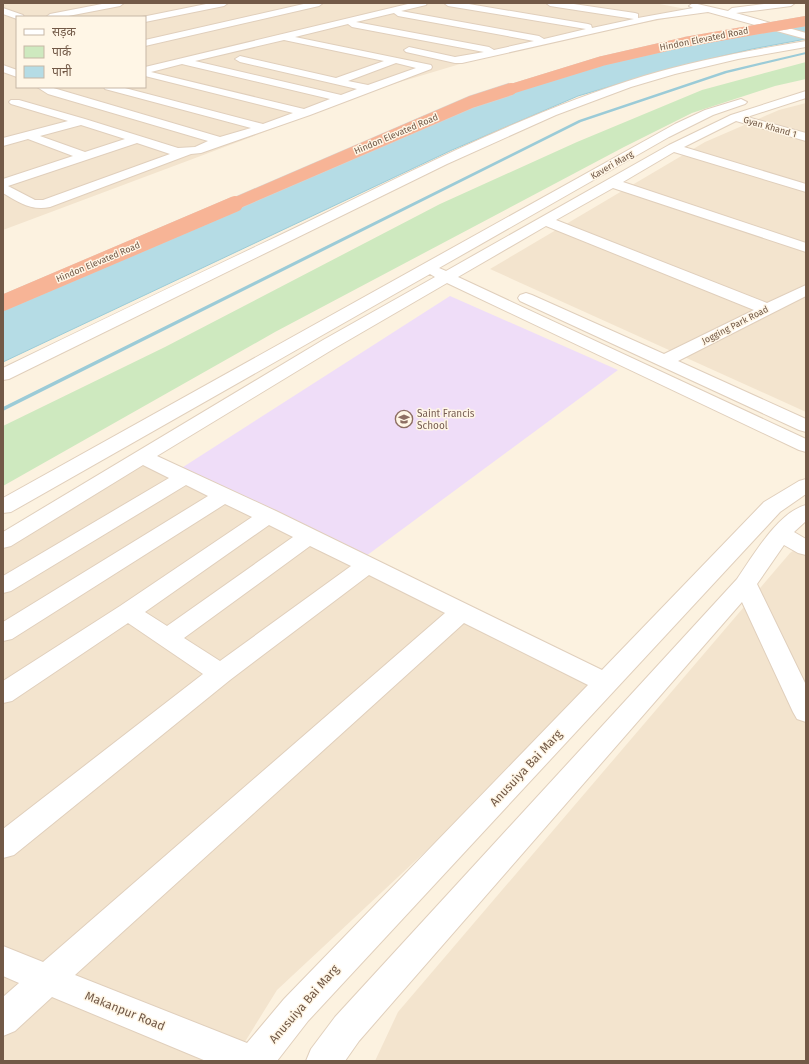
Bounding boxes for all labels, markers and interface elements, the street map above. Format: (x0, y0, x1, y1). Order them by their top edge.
legend (16, 16, 146, 88)
text: सड़क (52, 25, 77, 39)
street label: Hindon Elevated Road (659, 25, 749, 53)
text: पार्क (52, 45, 72, 59)
text: पानी (52, 64, 73, 79)
street label: Hindon Elevated Road (353, 112, 439, 156)
street label: Gyan Khand 1 (742, 115, 798, 139)
street label: Kaveri Marg (589, 149, 635, 181)
street label: Hindon Elevated Road (55, 240, 141, 284)
street label: Jogging Park Road (700, 304, 770, 346)
place label: Saint Francis School (417, 408, 475, 432)
school or university icon: Saint Francis School (394, 409, 414, 429)
street label: Anusuiya Bai Marg (487, 726, 565, 809)
street label: Anusuiya Bai Marg (266, 961, 342, 1046)
street label: Makanpur Road (83, 989, 167, 1033)

